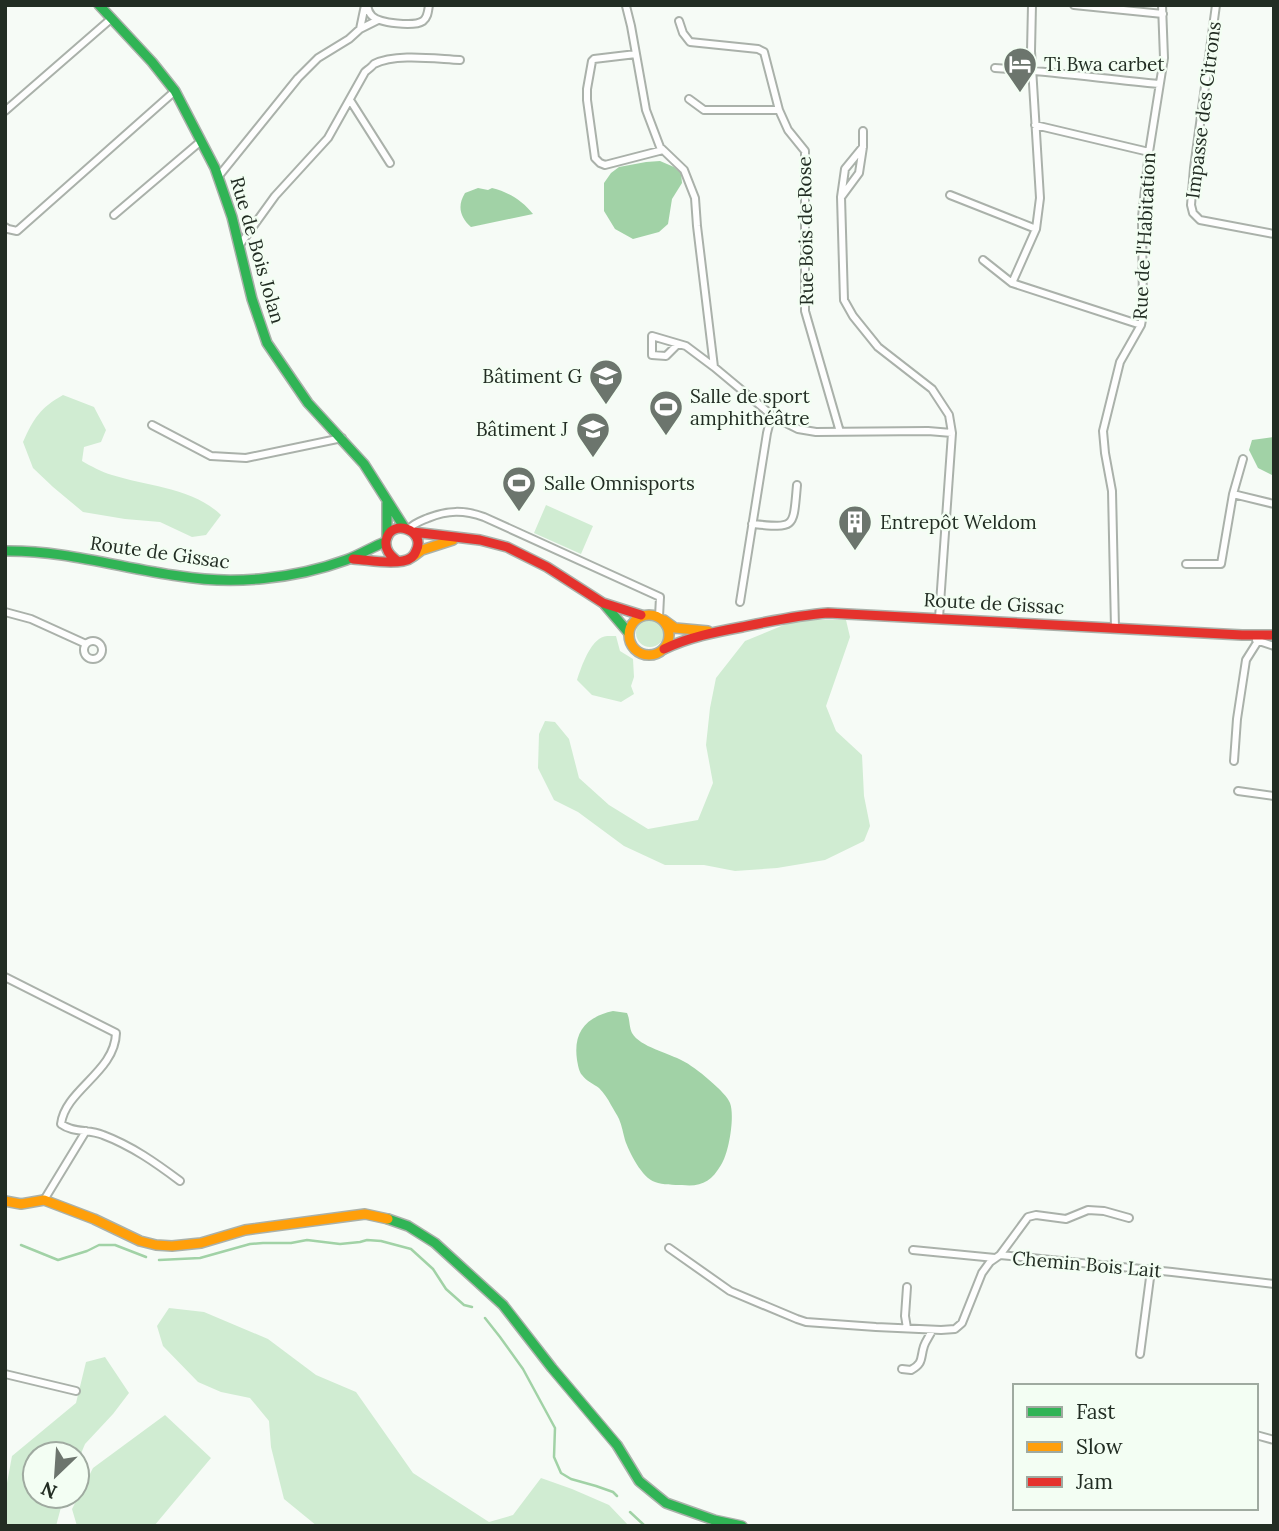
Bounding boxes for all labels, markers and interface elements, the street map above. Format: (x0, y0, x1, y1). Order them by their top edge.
street label: Impasse des Citrons (1180, 20, 1226, 200)
hotel icon: Ti Bwa carbet (1001, 45, 1039, 94)
place label: Ti Bwa carbet (1044, 52, 1165, 76)
street label: Rue de l'Habitation (1128, 152, 1160, 320)
street label: Rue Bois de Rose (792, 156, 818, 306)
street label: Rue de Bois Jolan (226, 174, 290, 326)
school or university icon: Bâtiment G (587, 357, 625, 406)
place label: Bâtiment G (482, 364, 583, 388)
place label: Salle de sport amphithéâtre (690, 384, 810, 430)
sports icon: Salle de sport amphithéâtre (647, 388, 685, 437)
school or university icon: Bâtiment J (574, 410, 612, 459)
place label: Bâtiment J (476, 417, 568, 441)
sports icon: Salle Omnisports (500, 464, 538, 513)
place label: Salle Omnisports (544, 471, 695, 495)
building icon: Entrepôt Weldom (836, 503, 874, 552)
place label: Entrepôt Weldom (880, 510, 1037, 534)
street label: Route de Gissac (89, 530, 231, 574)
street label: Route de Gissac (923, 587, 1065, 619)
street label: Chemin Bois Lait (1011, 1246, 1163, 1283)
legend (1013, 1384, 1258, 1510)
text: Fast (1076, 1398, 1116, 1425)
text: Slow (1076, 1433, 1123, 1460)
north arrow (21, 1440, 91, 1510)
text: Jam (1075, 1468, 1113, 1495)
text: N (37, 1476, 61, 1504)

